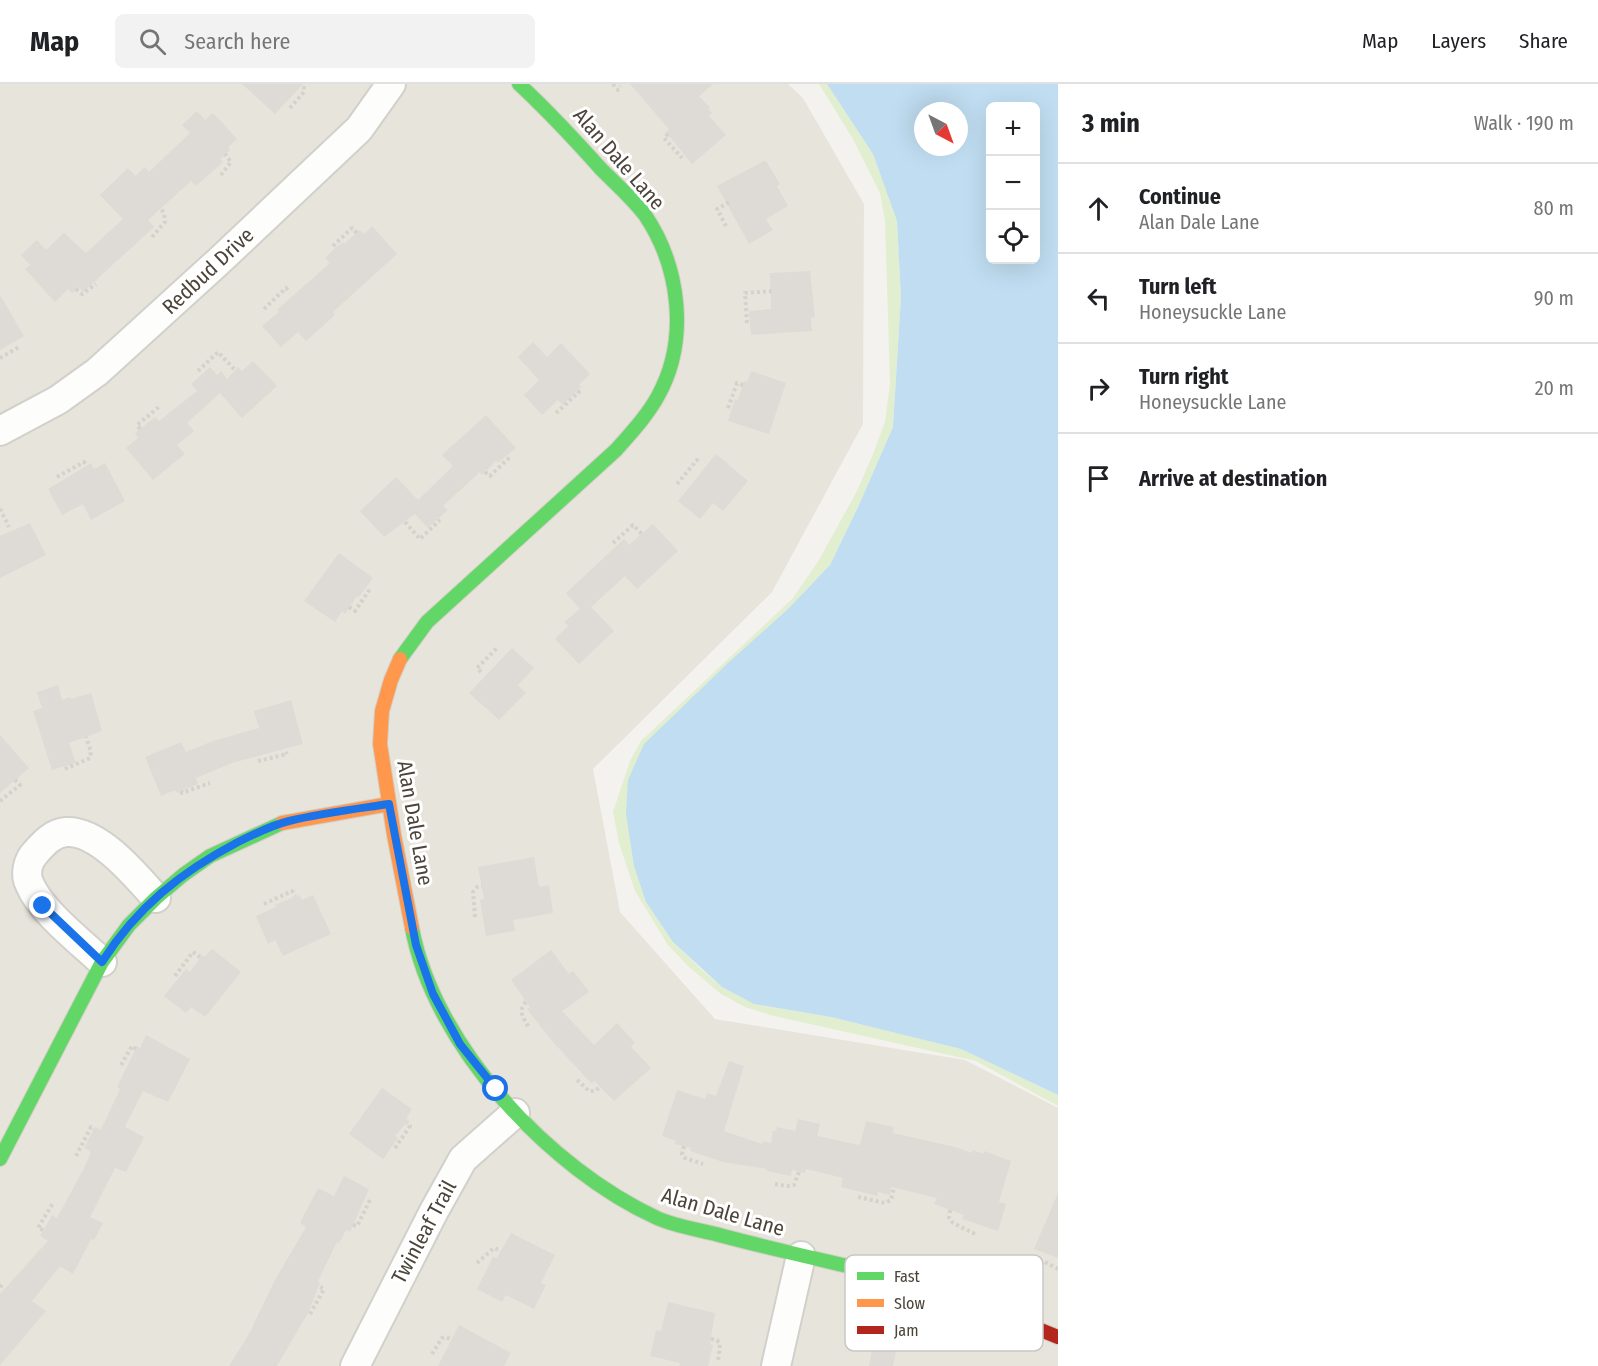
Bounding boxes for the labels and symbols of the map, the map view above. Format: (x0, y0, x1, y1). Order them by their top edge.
north arrow (914, 102, 968, 156)
street label: Alan Dale Lane (568, 103, 670, 215)
street label: Redbud Drive (157, 222, 259, 320)
street label: Alan Dale Lane (391, 758, 439, 888)
route end (29, 892, 55, 918)
route start (482, 1075, 508, 1101)
street label: Twinleaf Trail (386, 1175, 462, 1288)
street label: Alan Dale Lane (659, 1182, 787, 1242)
legend (845, 1255, 1043, 1351)
text: Fast (894, 1267, 921, 1286)
text: Slow (894, 1294, 925, 1313)
text: Jam (894, 1321, 919, 1340)

